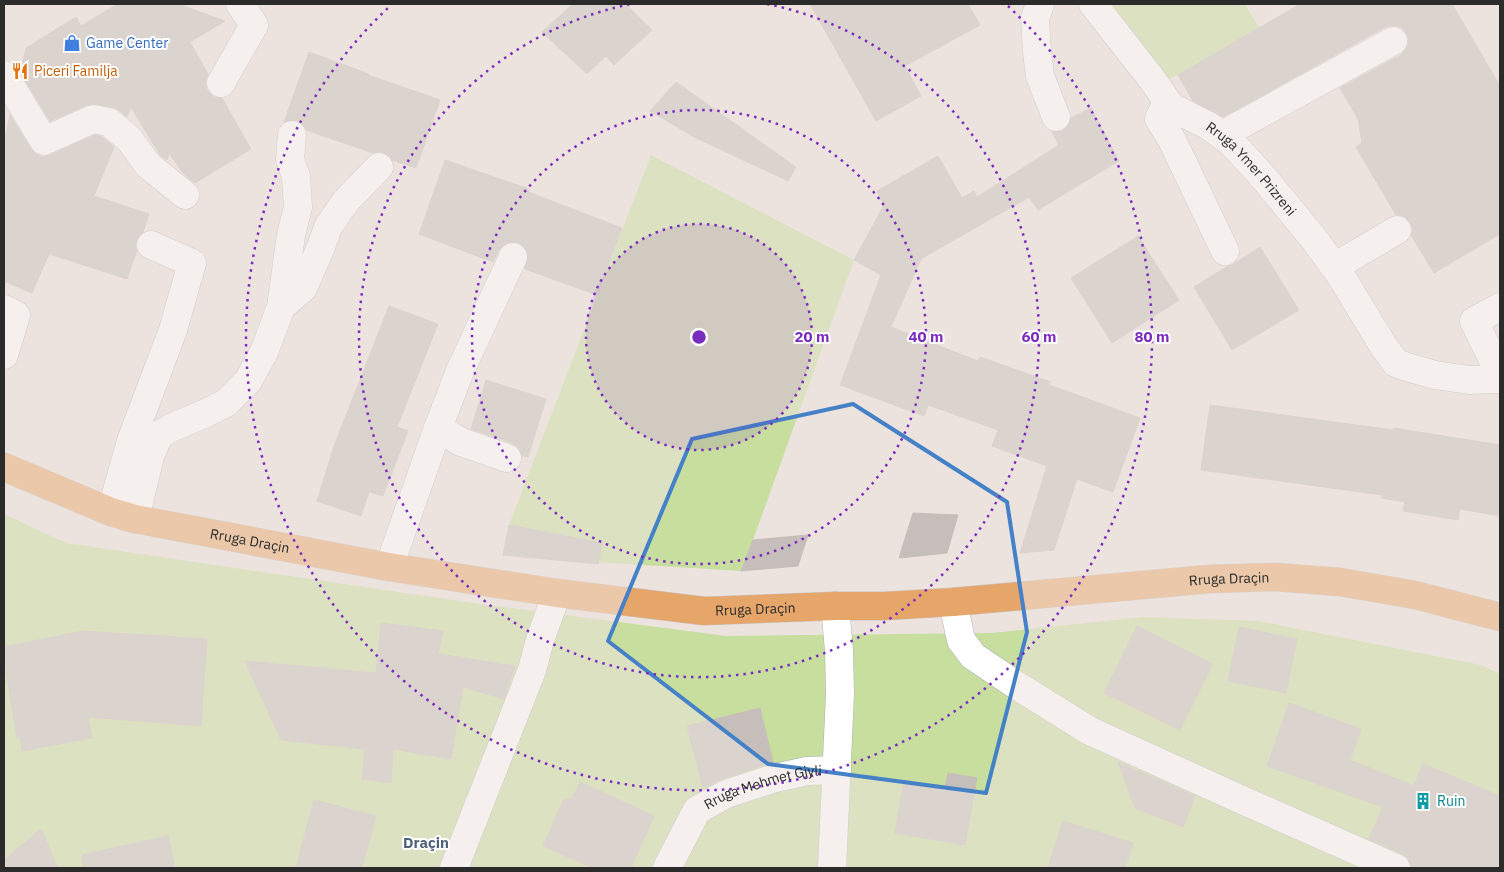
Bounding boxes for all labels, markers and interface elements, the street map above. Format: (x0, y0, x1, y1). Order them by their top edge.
shop icon: Game Center (62, 33, 82, 53)
place label: Game Center (86, 34, 168, 52)
restaurant icon: Piceri Familja (10, 61, 30, 81)
place label: Piceri Familja (34, 62, 118, 80)
street label: Rruga Ymer Prizreni (1202, 118, 1300, 220)
text: 20 m (795, 327, 829, 346)
text: 40 m (909, 327, 943, 346)
text: 60 m (1022, 327, 1056, 346)
text: 80 m (1135, 327, 1169, 346)
centre of rings (690, 328, 708, 346)
street label: Rruga Draçin (209, 524, 291, 557)
street label: Rruga Draçin (1188, 568, 1270, 590)
street label: Rruga Draçin (715, 599, 796, 620)
street label: Rruga Mehmet Gjyli (701, 762, 822, 813)
building icon: Ruin (1413, 791, 1433, 811)
place label: Ruin (1437, 792, 1465, 810)
district label: Draçin (403, 833, 449, 852)

